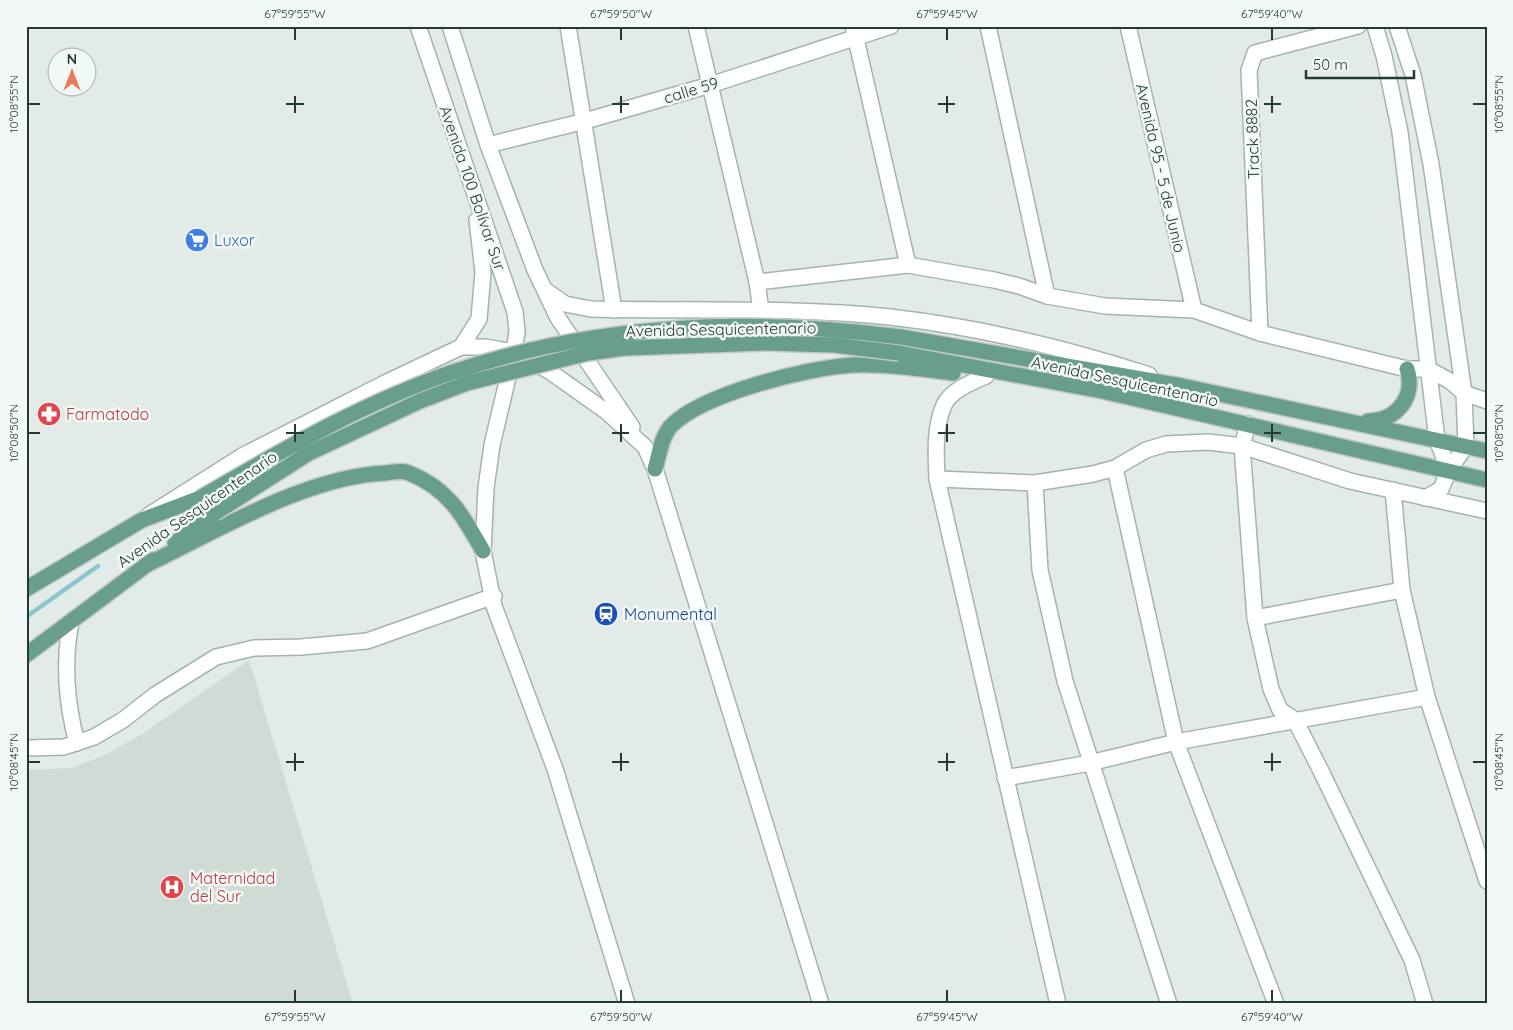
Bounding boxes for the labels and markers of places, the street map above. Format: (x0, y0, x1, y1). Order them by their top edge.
supermarket icon: Luxor (184, 227, 210, 253)
place label: Luxor (214, 230, 255, 250)
pharmacy icon: Farmatodo (36, 401, 62, 427)
place label: Farmatodo (66, 404, 149, 424)
station icon: Monumental (593, 601, 619, 627)
place label: Monumental (624, 604, 717, 624)
place label: Maternidad del Sur (190, 868, 275, 906)
hospital icon: Maternidad del Sur (159, 874, 185, 900)

